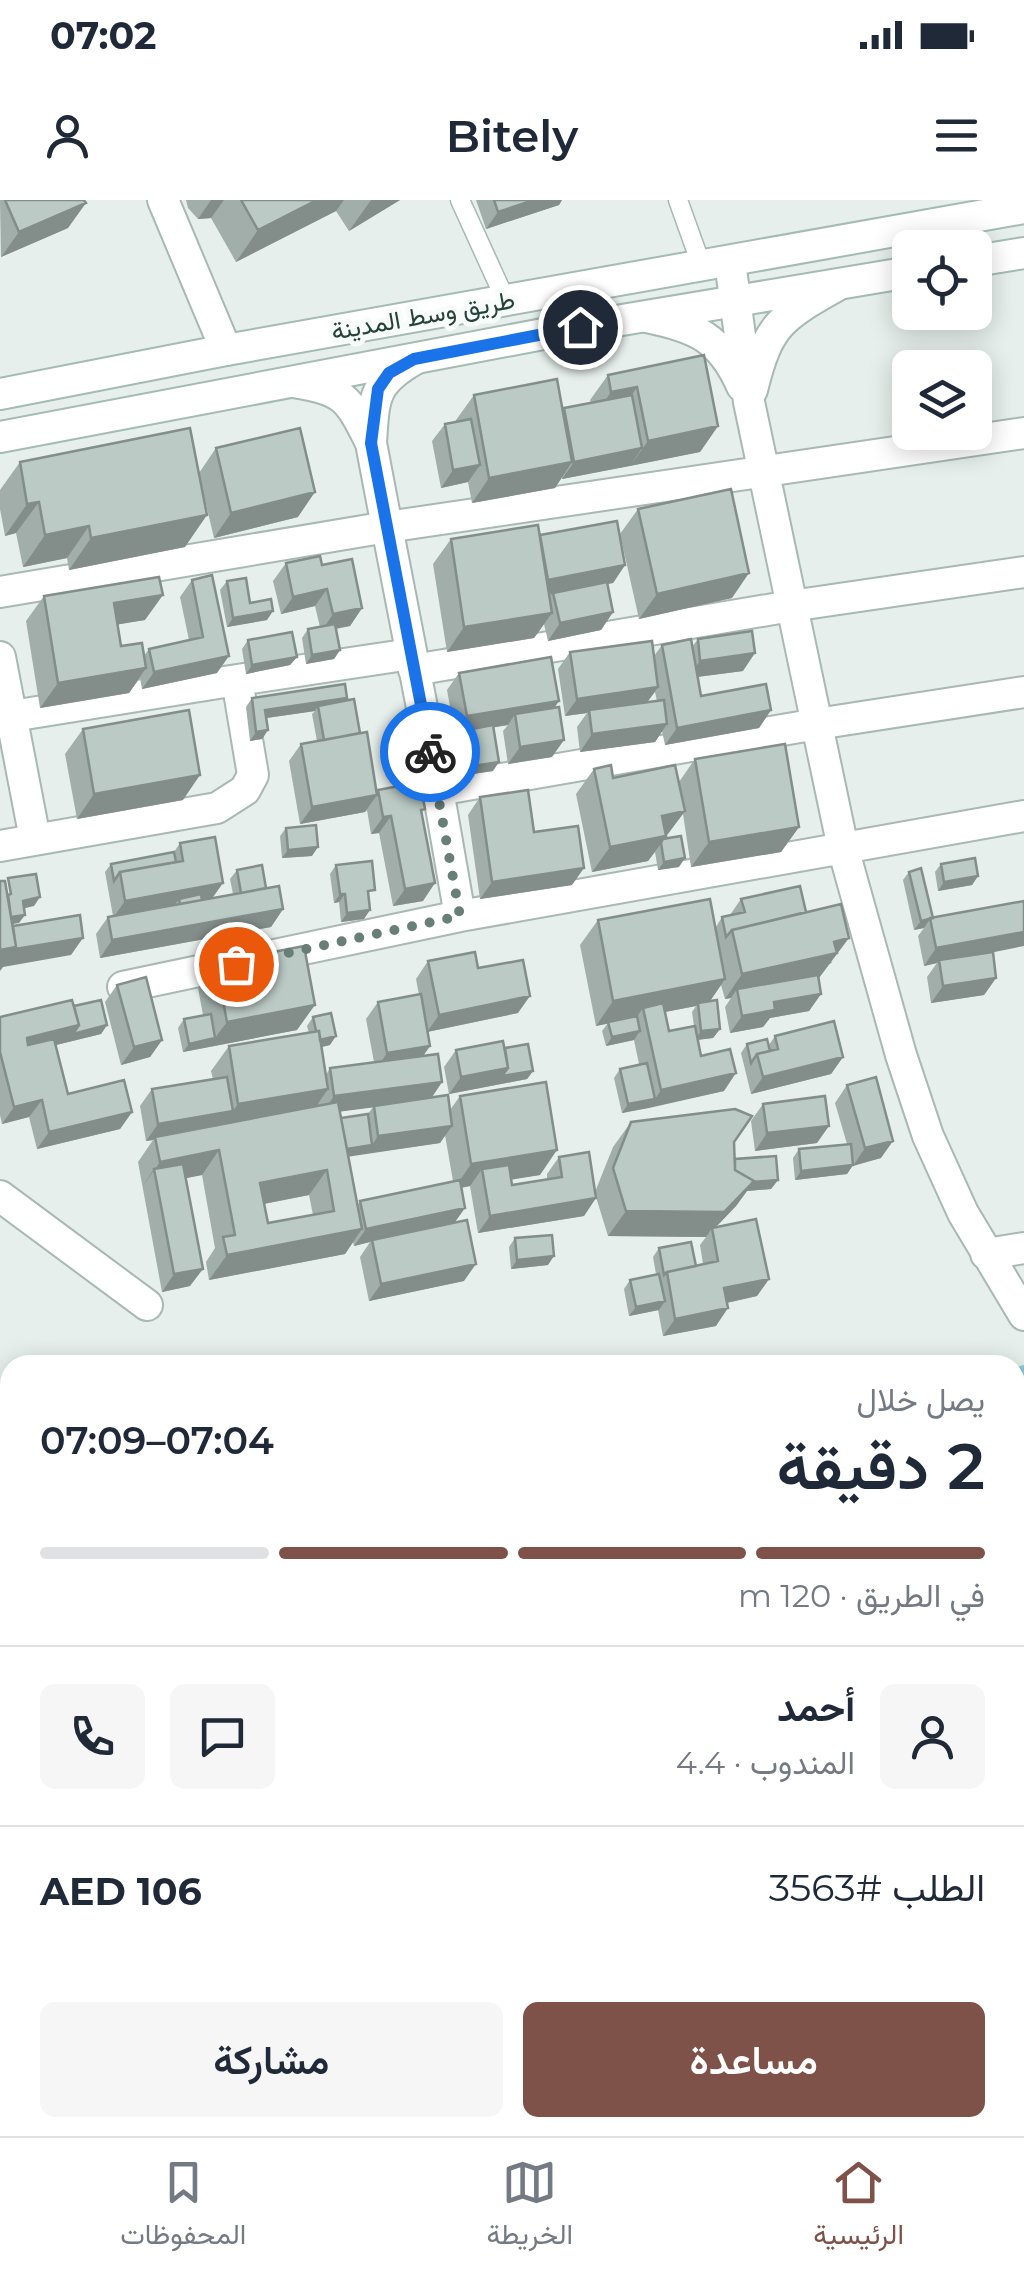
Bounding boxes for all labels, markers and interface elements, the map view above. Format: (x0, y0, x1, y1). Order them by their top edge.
text: 07:02 (50, 12, 157, 59)
icon: person (40, 108, 95, 163)
text: Bitely (446, 108, 578, 163)
icon: menu (929, 108, 984, 163)
map controls (892, 230, 992, 450)
button: locate (892, 230, 992, 330)
street label: طريق وسط المدينة (329, 284, 517, 347)
pin (538, 285, 623, 370)
icon: home (553, 300, 608, 355)
button: layers (892, 350, 992, 450)
courier (380, 702, 480, 802)
icon: bike (403, 725, 458, 780)
pin (194, 922, 279, 1007)
icon: bag (209, 937, 264, 992)
text: يصل خلال (857, 1380, 985, 1419)
text: 07:04–07:09 (40, 1417, 274, 1464)
text: 2 دقيقة (777, 1426, 985, 1505)
text: في الطريق · 120 m (738, 1576, 985, 1615)
button: phone (40, 1684, 145, 1789)
button: chat (170, 1684, 275, 1789)
text: أحمد (777, 1684, 855, 1731)
button: person (880, 1684, 985, 1789)
text: المندوب · 4.4 (676, 1743, 855, 1782)
text: الطلب #3563 (769, 1864, 985, 1911)
text: AED 106 (40, 1868, 202, 1915)
button: مشاركة (40, 2002, 503, 2117)
button: مساعدة (523, 2002, 985, 2117)
tab: المحفوظات (120, 2155, 246, 2259)
tab: الخريطة (487, 2155, 573, 2259)
tab: الرئيسية (813, 2155, 904, 2259)

